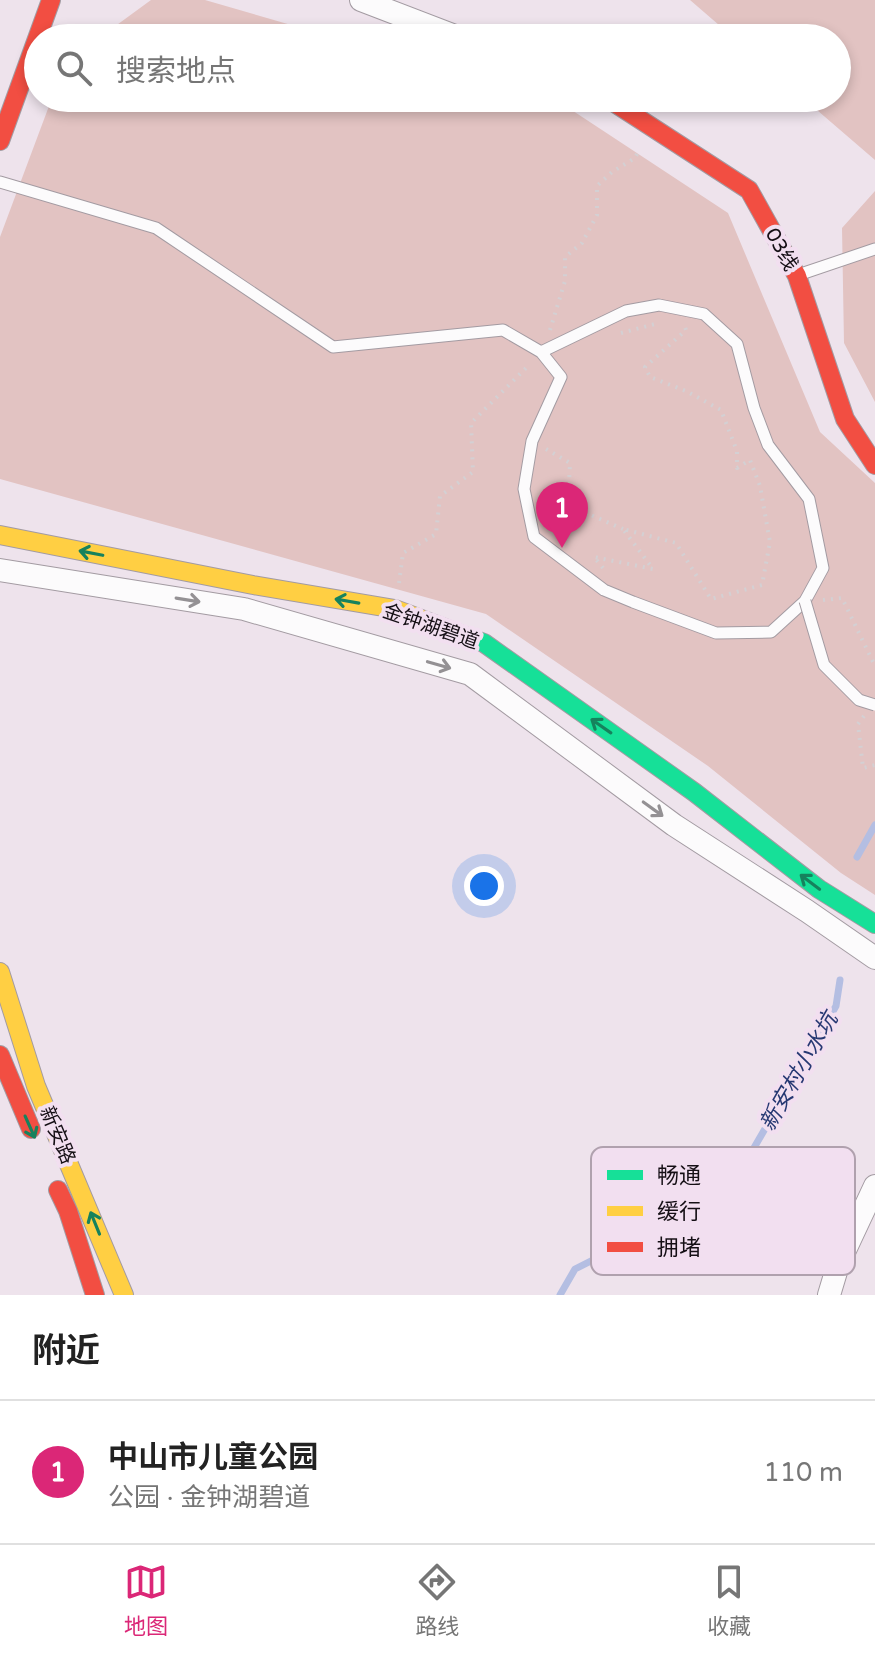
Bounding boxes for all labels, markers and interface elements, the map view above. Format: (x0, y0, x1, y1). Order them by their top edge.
search box (24, 24, 851, 112)
icon: search (52, 46, 96, 90)
text: 搜索地点 (116, 53, 236, 90)
street label: 03线 (760, 224, 803, 275)
pin: 1 (536, 482, 588, 548)
one-way arrow (79, 545, 105, 560)
one-way arrow (174, 593, 200, 608)
one-way arrow (335, 593, 360, 608)
street label: 金钟湖碧道 (379, 599, 482, 655)
one-way arrow (425, 658, 451, 673)
one-way arrow (591, 718, 613, 734)
one-way arrow (642, 801, 663, 818)
your location (464, 866, 504, 906)
one-way arrow (800, 873, 821, 890)
water label: 新安村小水坑 (755, 1005, 845, 1135)
street label: 新安路 (34, 1103, 80, 1168)
one-way arrow (24, 1114, 39, 1138)
legend (591, 1147, 855, 1275)
text: 畅通 (657, 1163, 701, 1189)
text: 缓行 (657, 1199, 701, 1225)
one-way arrow (87, 1211, 101, 1236)
text: 拥堵 (657, 1235, 701, 1261)
text: 附近 (32, 1331, 100, 1372)
text: 中山市儿童公园 (108, 1439, 318, 1476)
text: 1 (50, 1457, 66, 1488)
text: 110 m (763, 1457, 843, 1488)
text: 公园 · 金钟湖碧道 (108, 1482, 310, 1513)
tab: 地图 (124, 1560, 168, 1640)
tab: 路线 (415, 1560, 459, 1640)
tab: 收藏 (707, 1560, 751, 1640)

